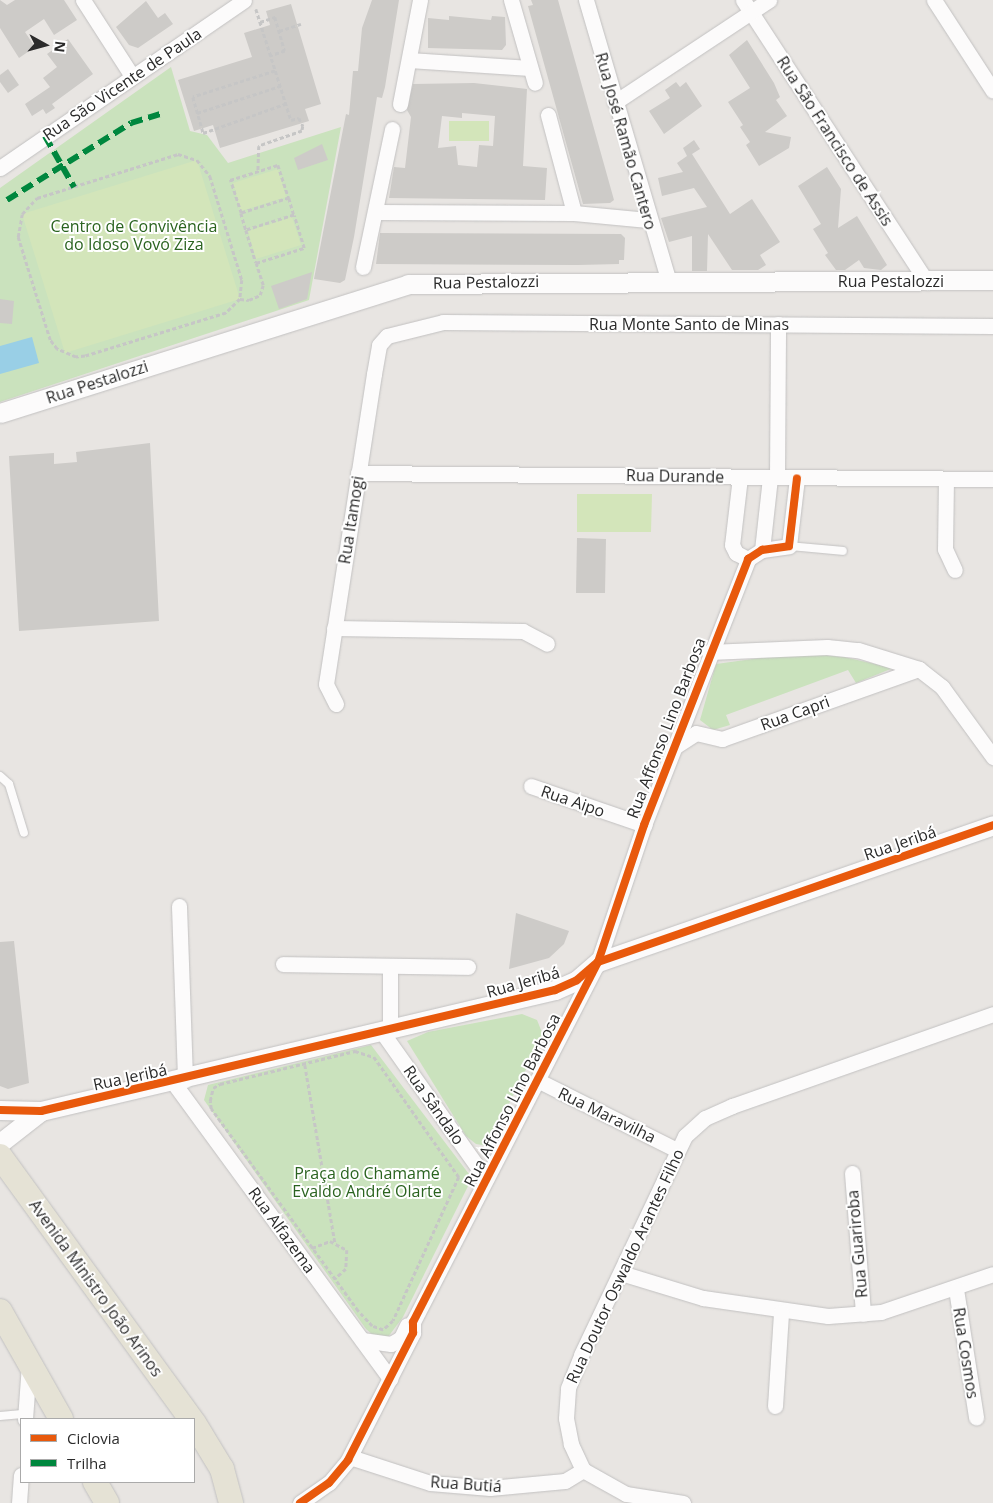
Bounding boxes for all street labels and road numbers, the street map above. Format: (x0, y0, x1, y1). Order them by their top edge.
street label: Rua São Vicente de Paula (39, 24, 205, 144)
street label: Rua José Ramão Cantero (592, 50, 660, 232)
street label: Rua São Francisco de Assis (773, 53, 897, 229)
street label: Rua Pestalozzi (433, 271, 539, 293)
street label: Rua Pestalozzi (838, 271, 944, 291)
street label: Rua Monte Santo de Minas (589, 314, 789, 334)
street label: Rua Pestalozzi (44, 356, 150, 408)
street label: Rua Durande (626, 466, 724, 486)
street label: Rua Itamogi (335, 475, 367, 565)
street label: Rua Affonso Lino Barbosa (623, 635, 709, 821)
street label: Rua Capri (758, 692, 832, 734)
street label: Rua Aipo (539, 781, 607, 821)
street label: Rua Jeribá (861, 822, 939, 864)
street label: Rua Jeribá (484, 962, 562, 1002)
street label: Rua Affonso Lino Barbosa (460, 1010, 564, 1190)
street label: Rua Jeribá (91, 1060, 169, 1094)
street label: Rua Sândalo (400, 1062, 468, 1148)
street label: Rua Maravilha (555, 1083, 659, 1147)
street label: Rua Doutor Oswaldo Arantes Filho (562, 1146, 688, 1386)
street label: Rua Alfazema (244, 1183, 320, 1277)
street label: Rua Guariroba (843, 1189, 871, 1299)
street label: Avenida Ministro João Arinos (25, 1196, 167, 1380)
street label: Rua Cosmos (949, 1306, 983, 1400)
street label: Rua Butiá (430, 1472, 502, 1496)

